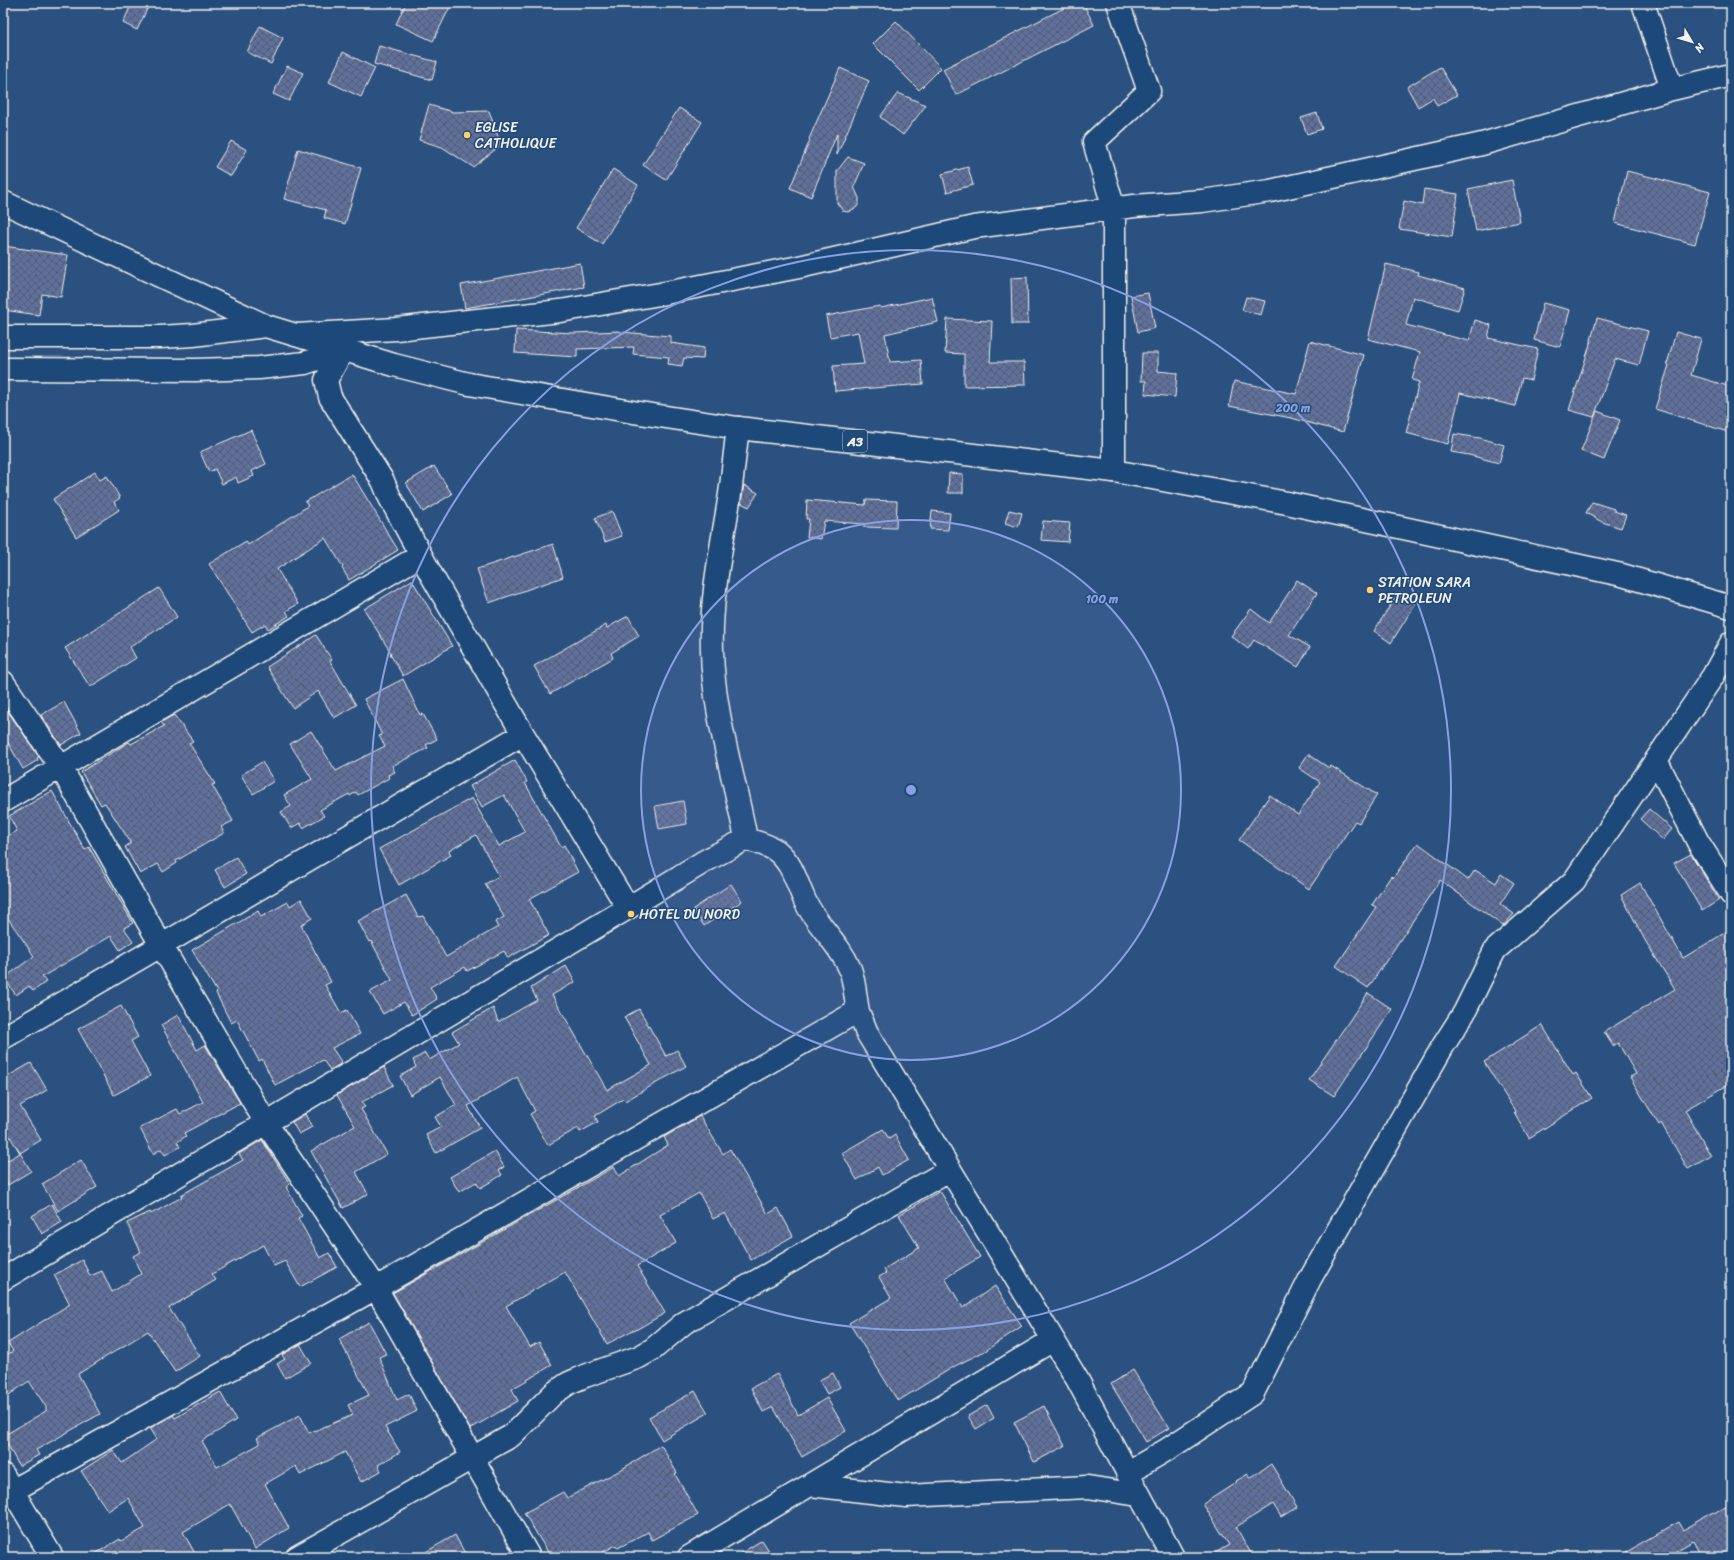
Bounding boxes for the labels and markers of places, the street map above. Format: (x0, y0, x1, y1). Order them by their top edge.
place label: EGLISE CATHOLIQUE (475, 115, 557, 156)
marker: EGLISE CATHOLIQUE (462, 130, 472, 140)
place label: STATION SARA PETROLEUN (1378, 570, 1471, 611)
marker: STATION SARA PETROLEUN (1365, 585, 1375, 595)
centre of rings (904, 783, 918, 797)
place label: HOTEL DU NORD (639, 902, 740, 927)
marker: HOTEL DU NORD (626, 909, 636, 919)

